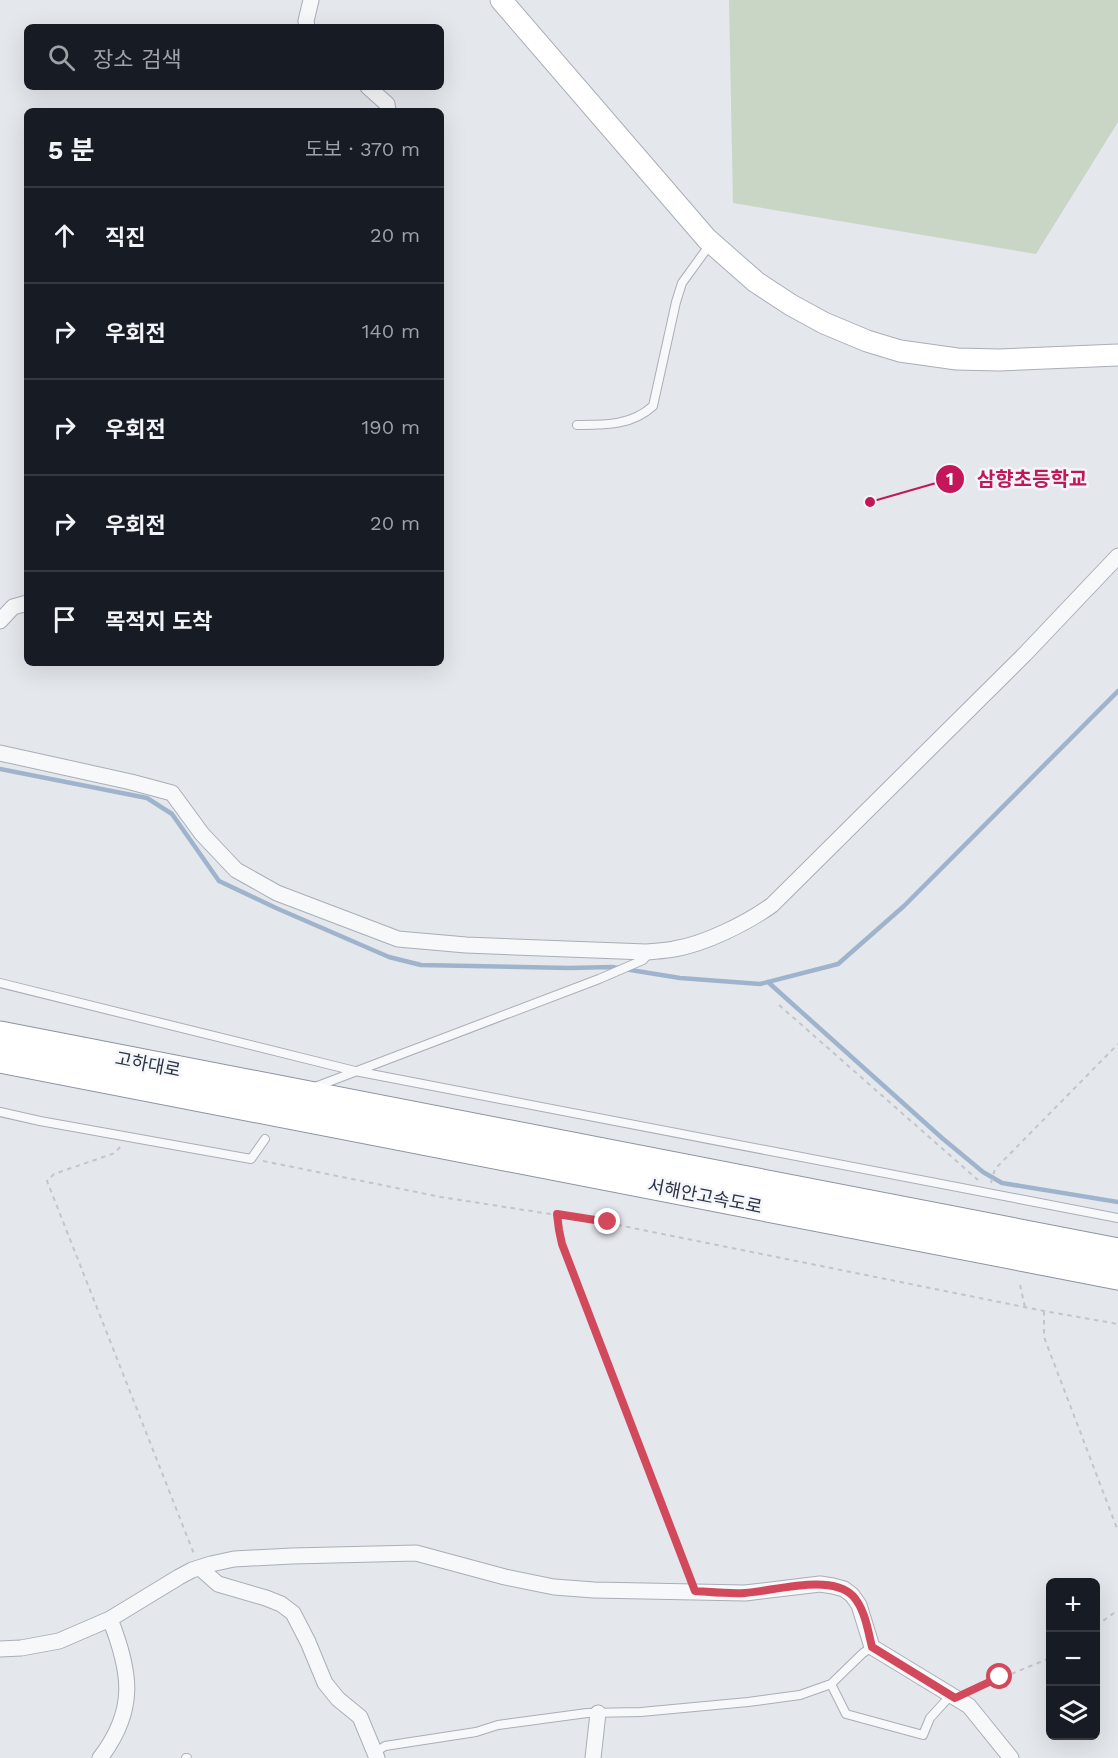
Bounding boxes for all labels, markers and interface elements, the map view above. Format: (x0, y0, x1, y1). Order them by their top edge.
search box (24, 24, 444, 90)
icon: search (45, 41, 78, 74)
text: 장소 검색 (93, 47, 181, 72)
text: 5 분 (48, 135, 95, 165)
text: 도보 · 370 m (305, 137, 420, 161)
icon: ahead (48, 219, 81, 252)
text: 20 m (370, 223, 420, 247)
text: 직진 (105, 225, 145, 250)
icon: right (48, 315, 81, 348)
text: 140 m (362, 319, 420, 343)
text: 우회전 (105, 321, 166, 346)
icon: right (48, 411, 81, 444)
text: 190 m (362, 415, 420, 439)
text: 우회전 (105, 417, 166, 442)
callout: 삼향초등학교 (935, 460, 1099, 498)
text: 삼향초등학교 (977, 467, 1087, 491)
text: 1 (946, 468, 954, 489)
icon: right (48, 507, 81, 540)
text: 20 m (370, 511, 420, 535)
text: 우회전 (105, 513, 166, 538)
icon: arrive (48, 603, 81, 636)
text: 목적지 도착 (105, 609, 213, 634)
street label: 고하대로 (113, 1047, 183, 1081)
street label: 서해안고속도로 (646, 1175, 764, 1217)
route end (594, 1208, 620, 1234)
map controls (1046, 1578, 1100, 1740)
button: + (1046, 1578, 1100, 1632)
button: − (1046, 1632, 1100, 1686)
route start (986, 1663, 1012, 1689)
button: layers (1046, 1686, 1100, 1740)

